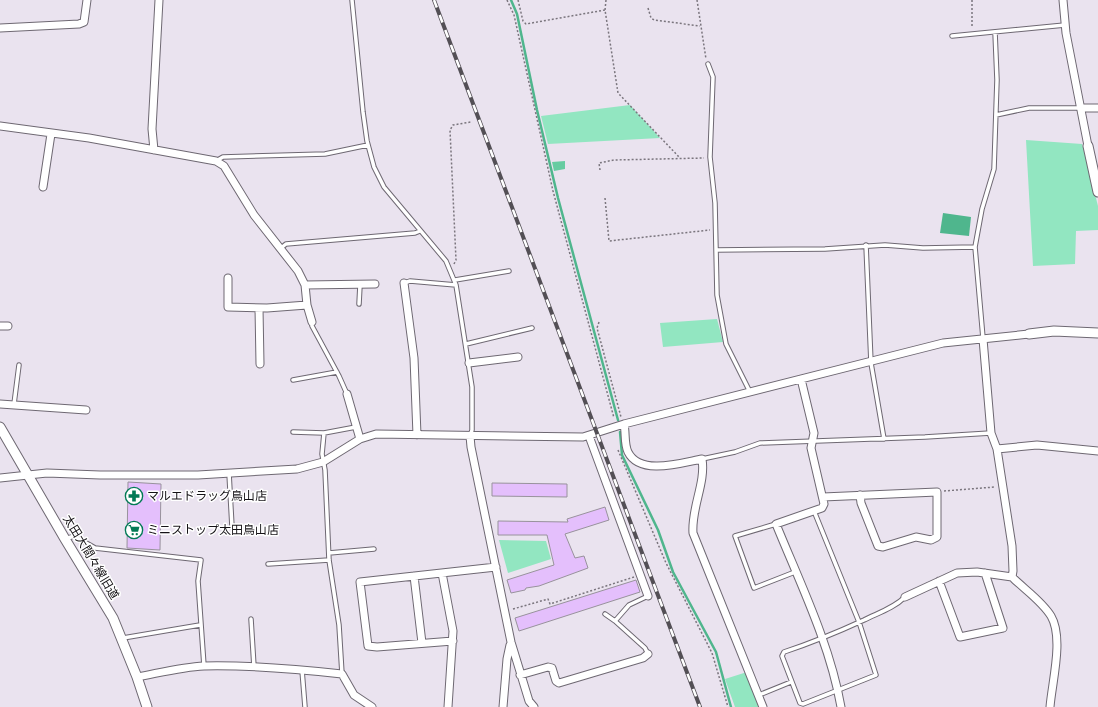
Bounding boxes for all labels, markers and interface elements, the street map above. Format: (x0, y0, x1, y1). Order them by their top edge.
pharmacy icon: マルエドラッグ鳥山店 (124, 486, 144, 506)
place label: マルエドラッグ鳥山店 (147, 489, 267, 503)
street label: 太田大間々線旧道 (60, 512, 122, 602)
supermarket icon: ミニストップ太田鳥山店 (124, 520, 144, 540)
place label: ミニストップ太田鳥山店 (147, 523, 279, 537)

